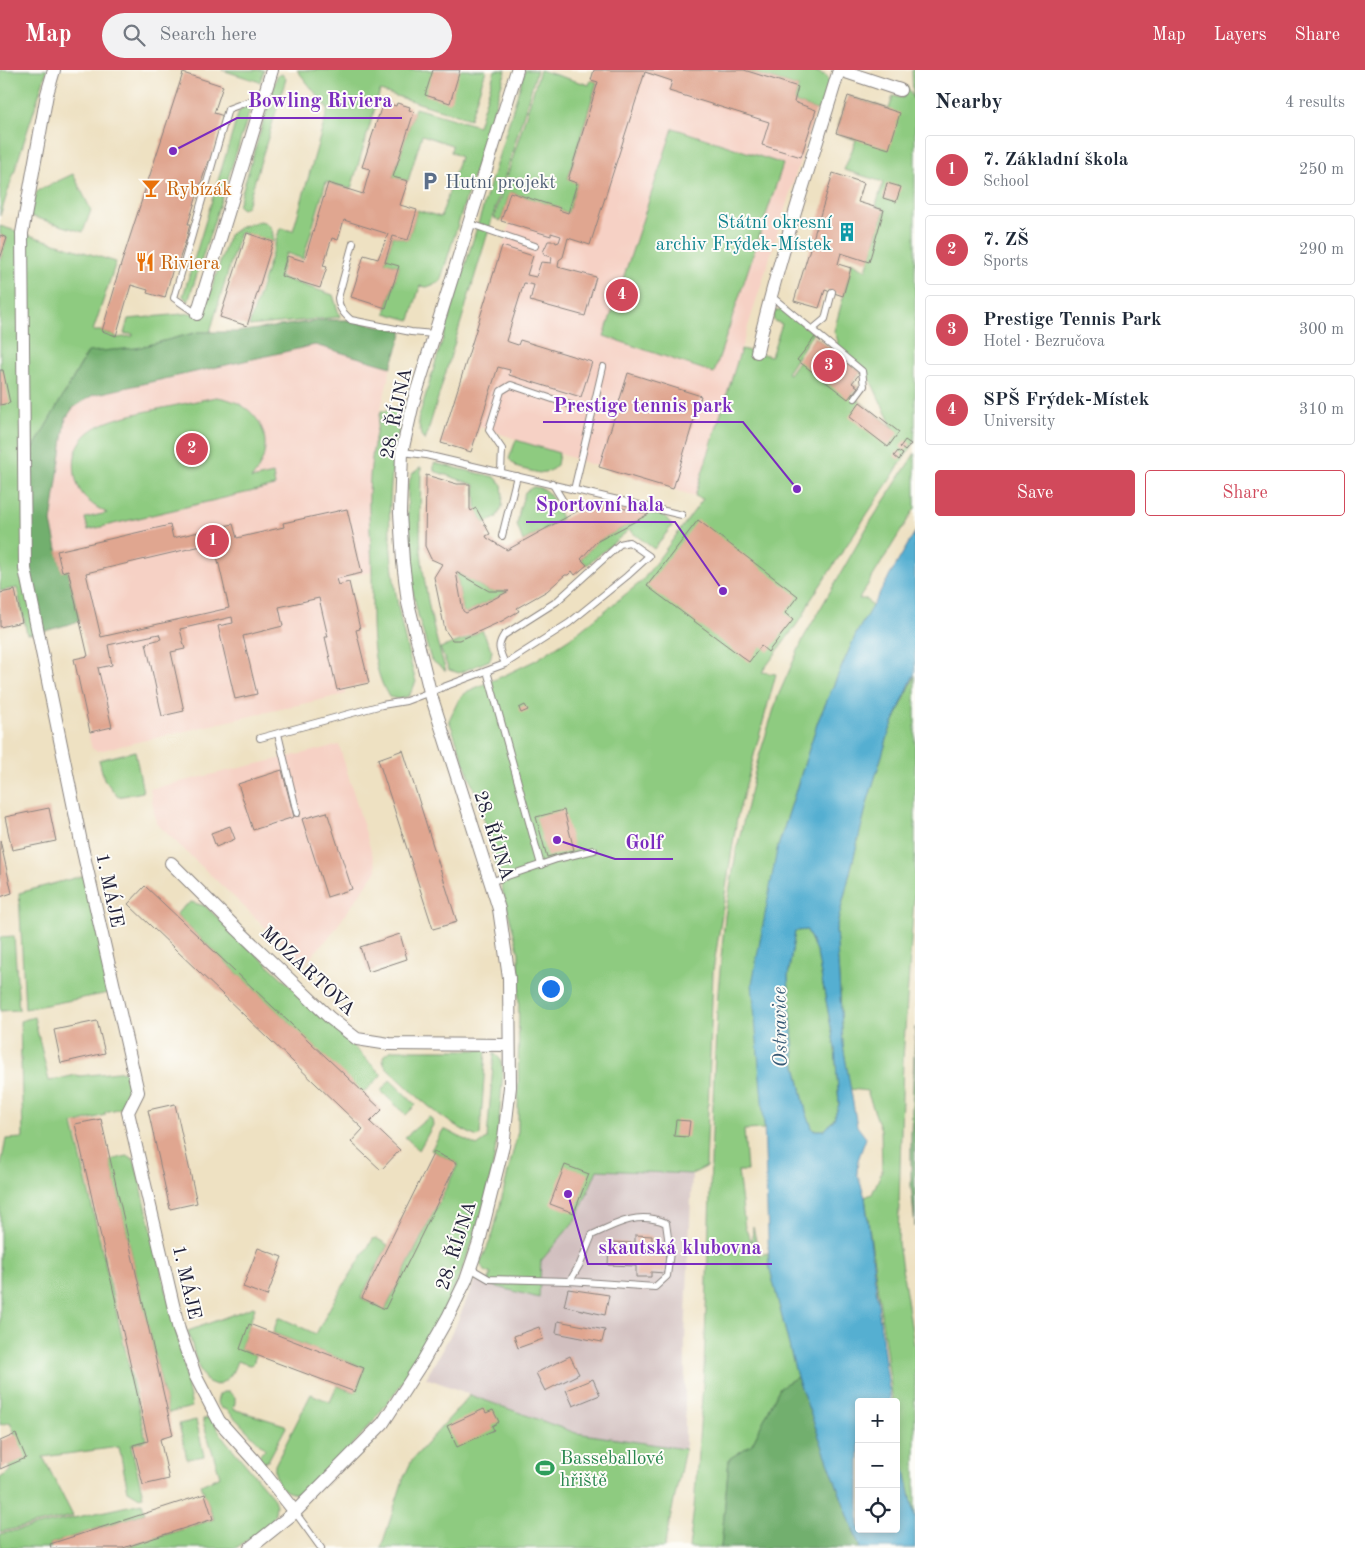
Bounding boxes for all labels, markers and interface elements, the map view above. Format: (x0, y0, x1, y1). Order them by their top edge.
search box (102, 13, 452, 58)
icon: search (120, 21, 148, 49)
text: Map (25, 23, 72, 47)
text: Search here (160, 26, 257, 45)
text: Map (1152, 26, 1186, 44)
text: Layers (1214, 26, 1266, 44)
text: Share (1294, 26, 1340, 44)
callout: Bowling Riviera (237, 83, 402, 118)
text: Bowling Riviera (248, 92, 392, 112)
text: Nearby (935, 92, 1003, 113)
text: 4 results (1285, 95, 1345, 111)
text: 7. Základní škola (983, 151, 1128, 170)
text: 1 (947, 162, 957, 178)
text: 250 m (1299, 162, 1344, 178)
parking icon: Hutní projekt (419, 170, 441, 192)
place label: Hutní projekt (445, 174, 556, 193)
text: School (983, 174, 1029, 190)
bar icon: Rybízák (140, 177, 162, 199)
place label: Rybízák (166, 181, 232, 200)
place label: Státní okresní archiv Frýdek-Místek (656, 214, 833, 255)
building icon: Státní okresní archiv Frýdek-Místek (836, 221, 858, 243)
text: 7. ZŠ (983, 231, 1029, 250)
text: 2 (947, 242, 957, 258)
text: 290 m (1299, 242, 1344, 258)
restaurant icon: Riviera (134, 251, 156, 273)
text: Sports (983, 254, 1028, 270)
place label: Riviera (160, 255, 220, 274)
pin: 4 (606, 276, 638, 314)
text: Prestige Tennis Park (983, 311, 1162, 330)
text: 3 (947, 322, 957, 338)
text: 300 m (1299, 322, 1344, 338)
text: Hotel · Bezručova (983, 334, 1105, 350)
pin: 3 (813, 347, 845, 385)
street label: 28. ŘÍJNA (374, 365, 416, 461)
callout: Prestige tennis park (543, 387, 743, 422)
text: SPŠ Frýdek-Místek (983, 391, 1149, 410)
text: Prestige tennis park (553, 397, 733, 417)
text: 4 (947, 402, 957, 418)
text: 310 m (1299, 402, 1344, 418)
text: University (983, 414, 1055, 430)
pin: 2 (176, 430, 208, 468)
button: Save (935, 470, 1135, 516)
button: Share (1145, 470, 1345, 516)
callout: Sportovní hala (526, 487, 675, 522)
text: Sportovní hala (535, 496, 665, 516)
pin: 1 (197, 522, 229, 560)
street label: 28. ŘÍJNA (469, 787, 521, 883)
callout: Golf (615, 824, 673, 859)
text: Golf (625, 834, 665, 854)
street label: 1. MÁJE (91, 851, 130, 929)
street label: MOZARTOVA (256, 923, 359, 1021)
your location (538, 976, 564, 1002)
water label: Ostravice (770, 986, 792, 1067)
street label: 28. ŘÍJNA (429, 1197, 481, 1293)
callout: skautská klubovna (588, 1229, 772, 1264)
text: skautská klubovna (598, 1239, 762, 1259)
street label: 1. MÁJE (168, 1243, 207, 1321)
map controls (855, 1398, 900, 1533)
button: + (855, 1398, 900, 1443)
button: − (855, 1443, 900, 1488)
place label: Basseballové hřiště (560, 1450, 664, 1491)
sports icon: Basseballové hřiště (534, 1457, 556, 1479)
button: locate (855, 1488, 900, 1533)

